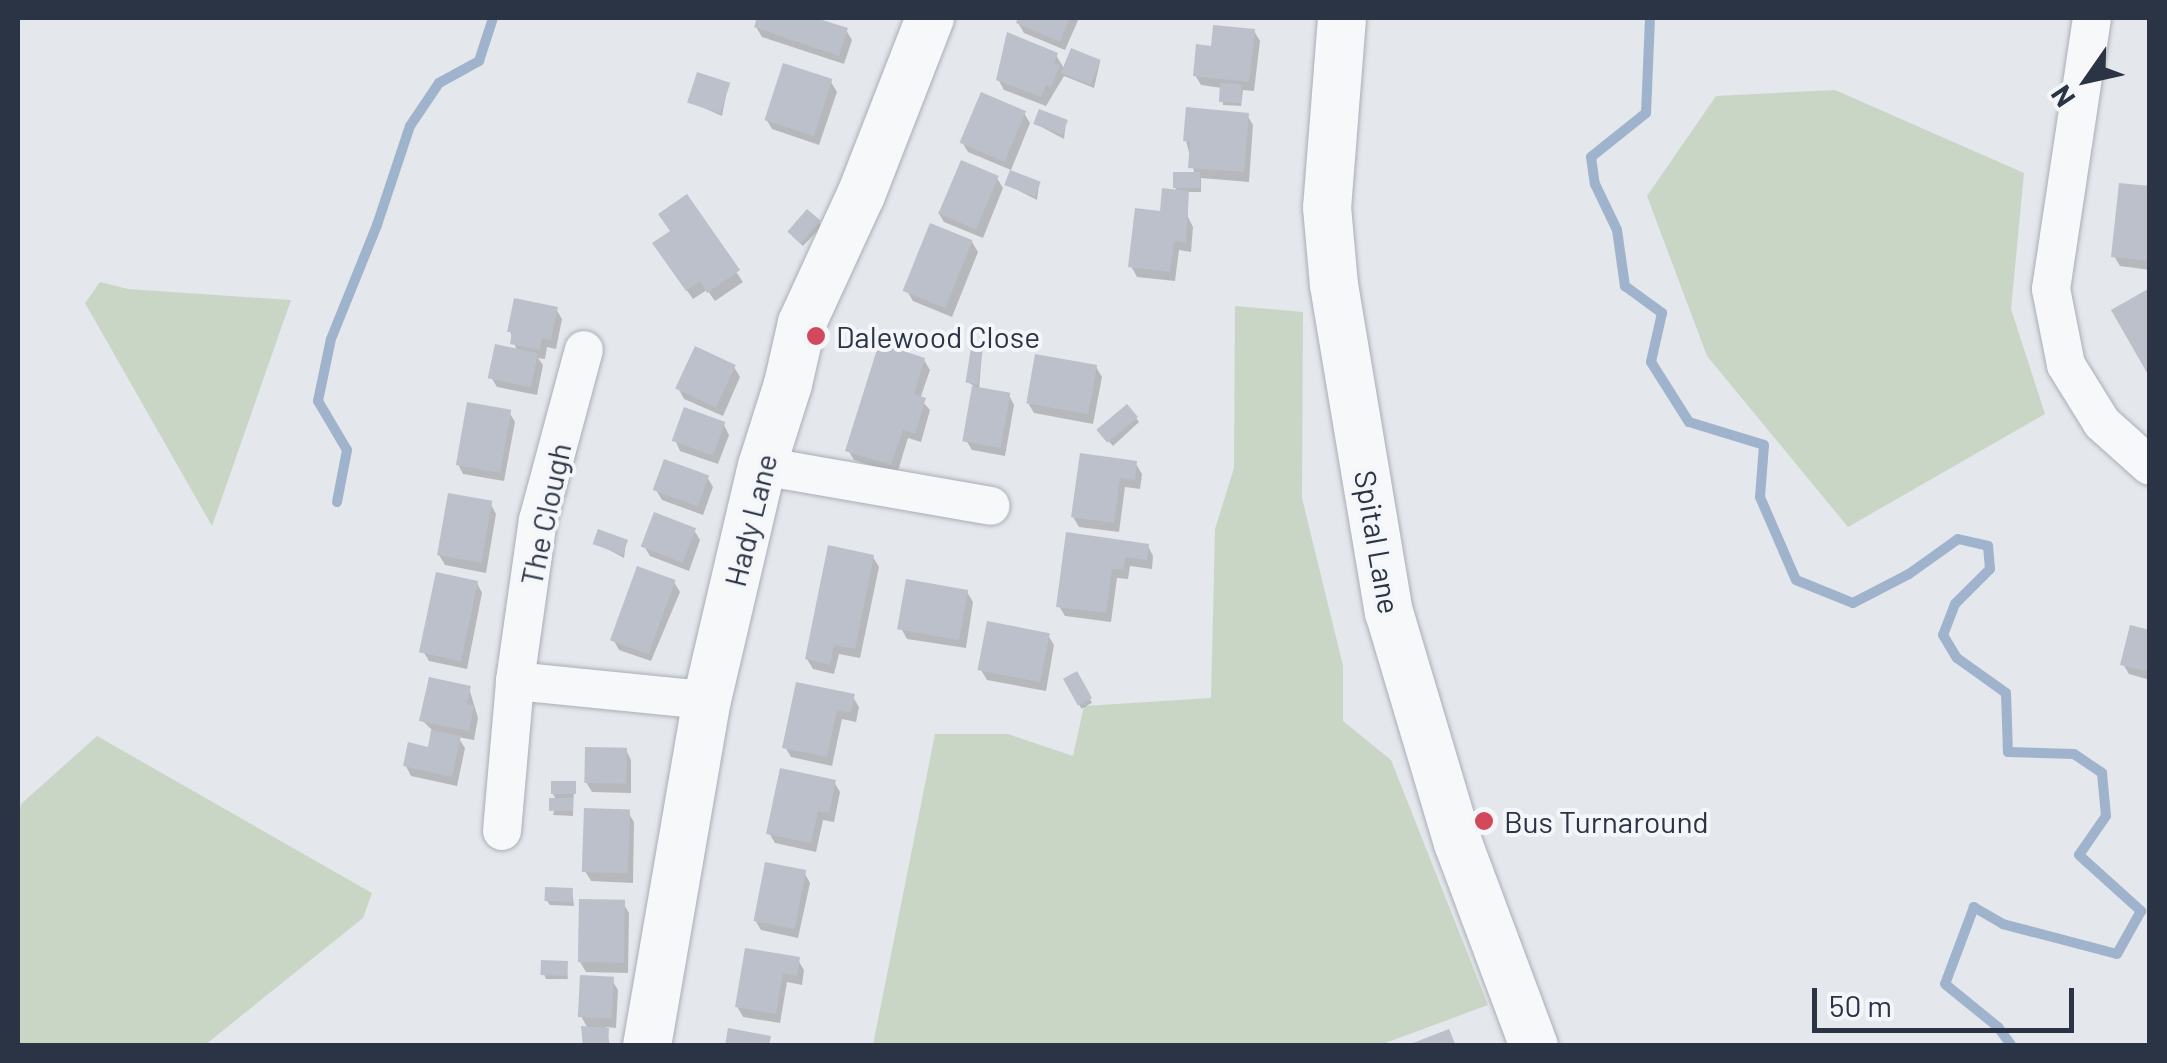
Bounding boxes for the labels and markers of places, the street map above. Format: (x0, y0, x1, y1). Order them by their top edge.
place label: Dalewood Close (836, 318, 1040, 354)
marker: Dalewood Close (805, 325, 827, 347)
place label: Bus Turnaround (1504, 803, 1709, 839)
marker: Bus Turnaround (1473, 810, 1495, 832)

